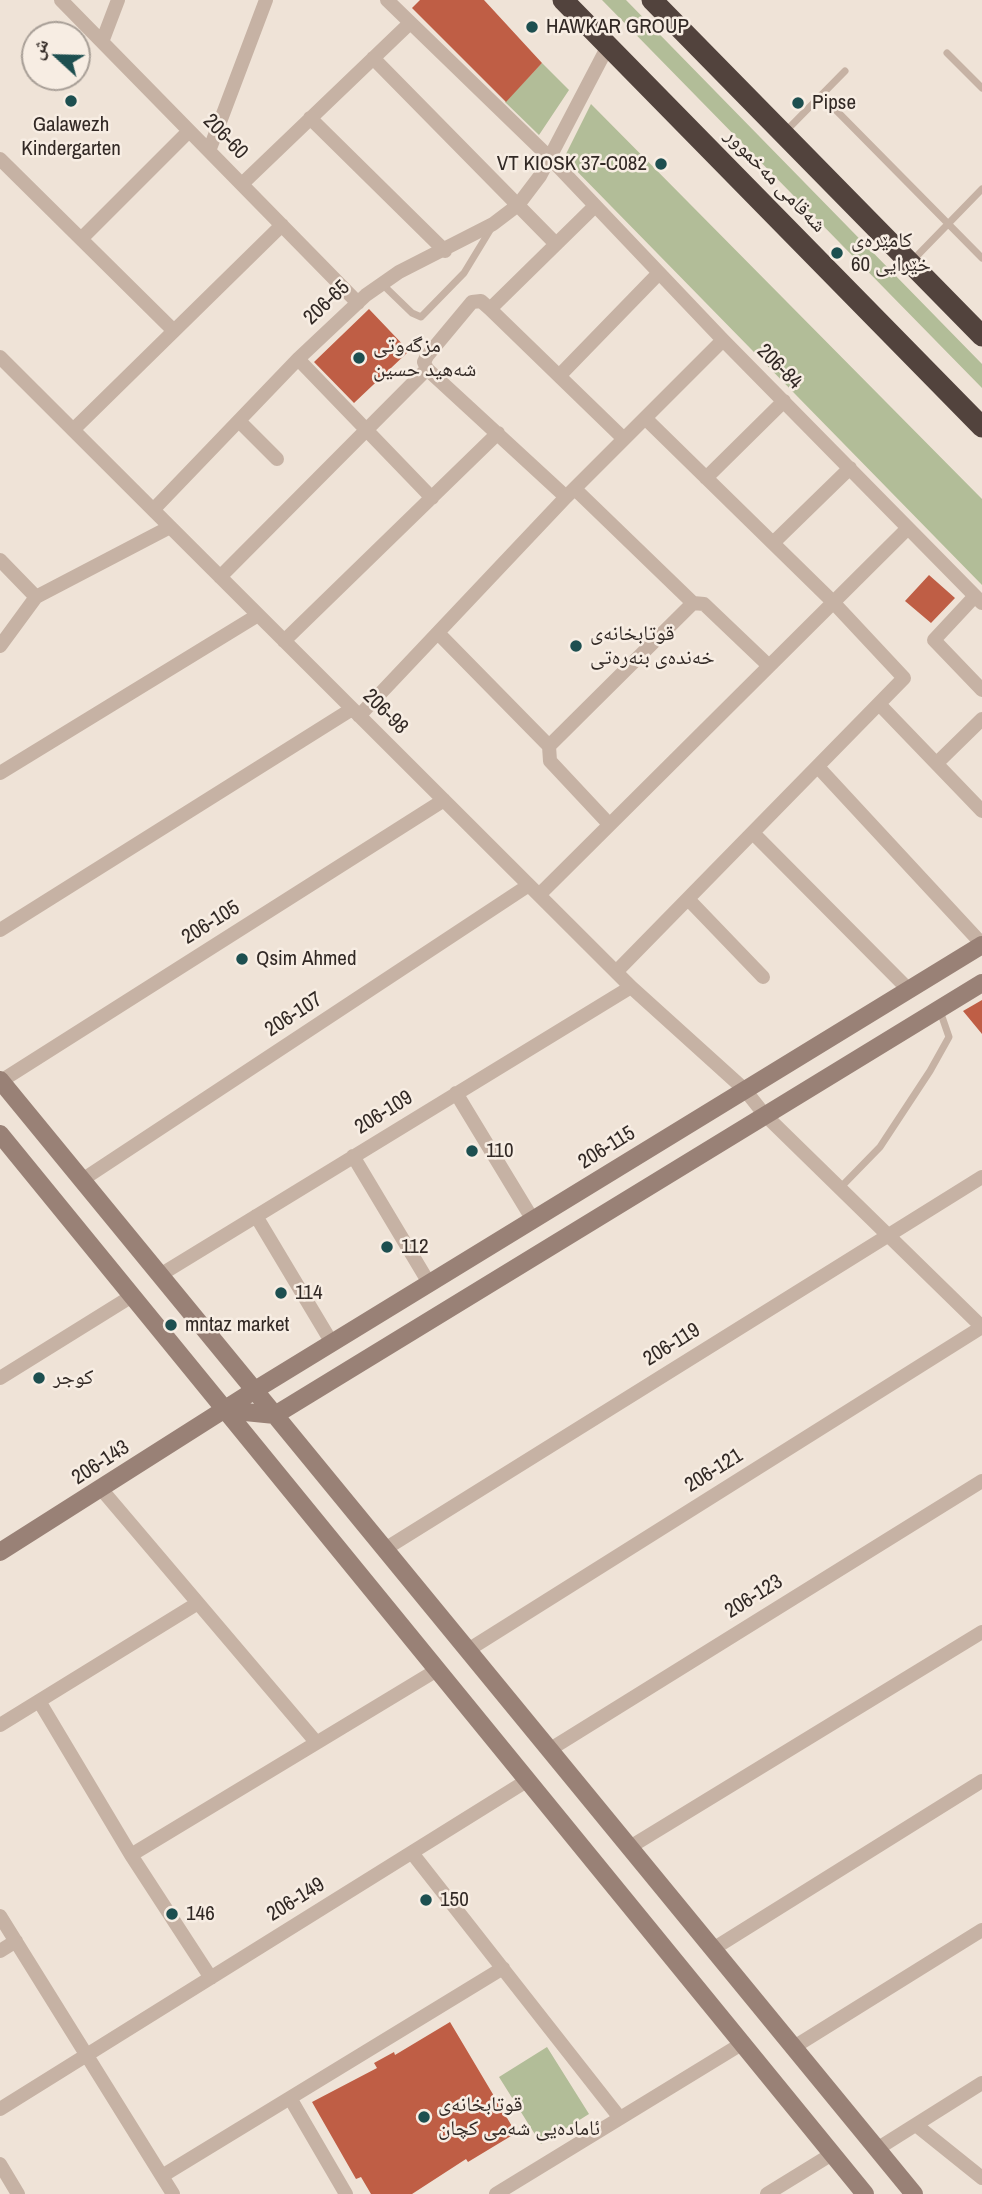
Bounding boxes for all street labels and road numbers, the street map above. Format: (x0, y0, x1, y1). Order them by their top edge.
street label: 206-60 (197, 109, 253, 165)
street label: شەقامی مەخموور (719, 124, 831, 238)
street label: 206-65 (299, 276, 355, 330)
street label: 206-84 (751, 339, 807, 395)
street label: 206-98 (357, 684, 413, 740)
street label: 206-105 (178, 896, 244, 950)
street label: 206-107 (261, 987, 327, 1043)
street label: 206-109 (351, 1086, 417, 1140)
street label: 206-115 (574, 1121, 640, 1175)
street label: 206-119 (639, 1318, 705, 1372)
street label: 206-143 (68, 1435, 134, 1491)
street label: 206-121 (681, 1444, 747, 1498)
street label: 206-123 (721, 1570, 787, 1624)
street label: 206-149 (263, 1873, 329, 1927)

